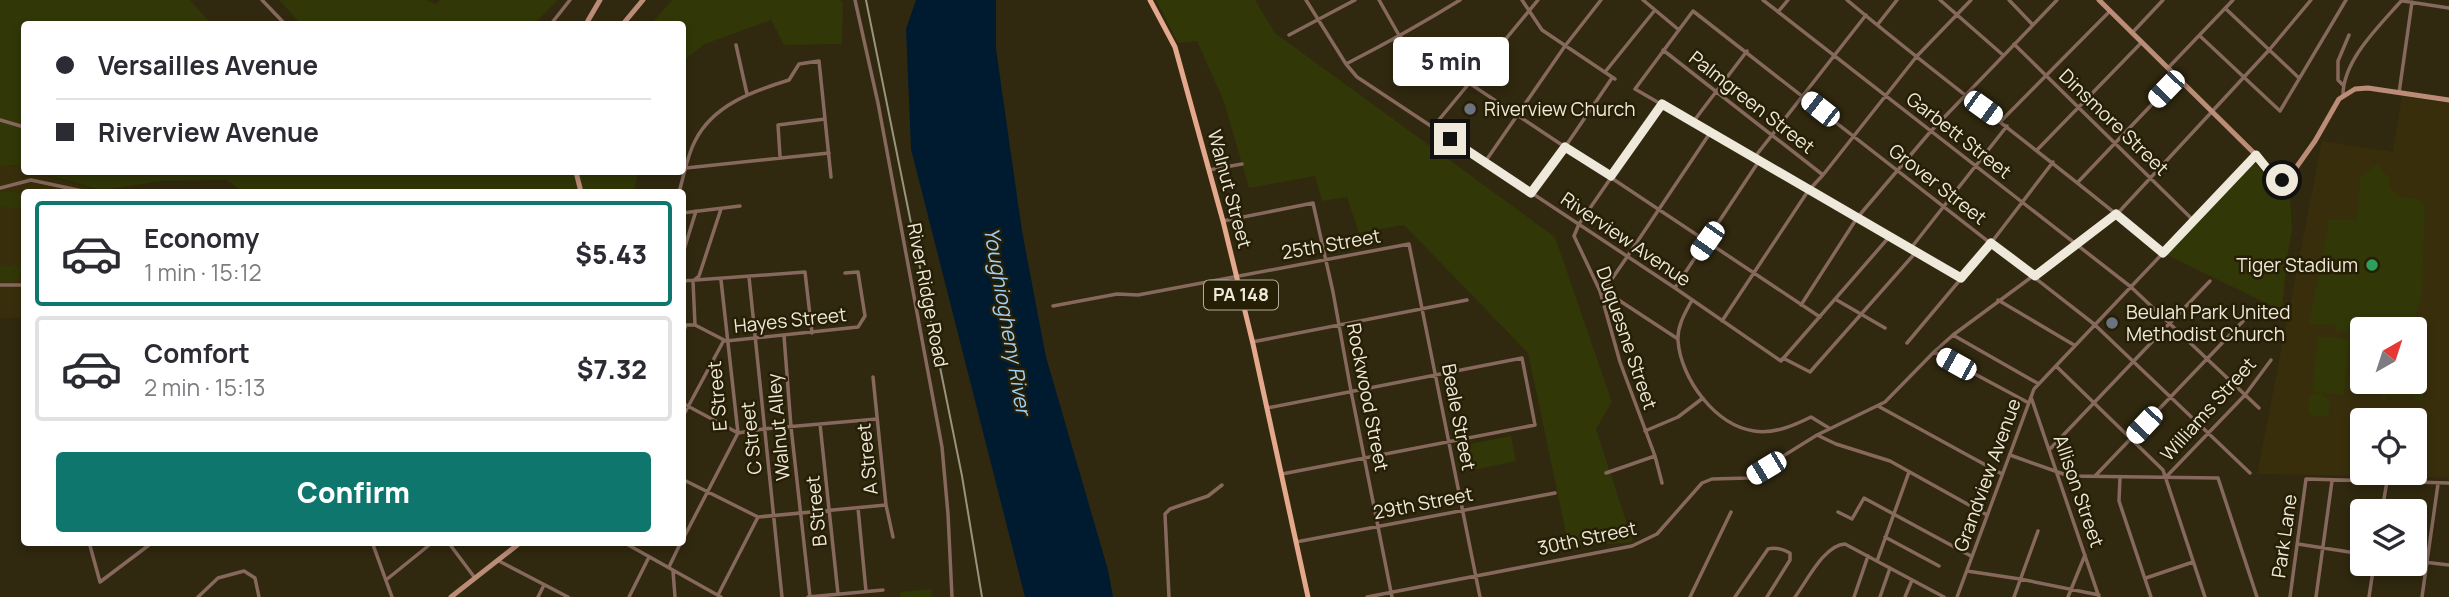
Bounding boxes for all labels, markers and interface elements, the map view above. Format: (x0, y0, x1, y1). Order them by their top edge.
callout: 5 min (1392, 38, 1508, 86)
text: 5 min (1421, 45, 1481, 77)
street label: Palmgreen Street (1684, 45, 1820, 159)
text: Versailles Avenue (98, 47, 318, 83)
street label: Dinsmore Street (2053, 63, 2175, 181)
car (2144, 67, 2189, 111)
street label: Garbett Street (1901, 86, 2017, 184)
car (1960, 87, 2007, 129)
car (1797, 88, 1844, 130)
place label: Riverview Church (1484, 96, 1635, 122)
marker: Riverview Church (1462, 101, 1478, 117)
text: Riverview Avenue (98, 114, 319, 150)
route end (1434, 123, 1466, 155)
street label: Walnut Street (1202, 127, 1258, 251)
street label: Grover Street (1884, 138, 1992, 230)
route start (2266, 164, 2298, 196)
street label: Riverview Avenue (1556, 186, 1696, 292)
car (1687, 218, 1728, 264)
text: Economy (144, 220, 259, 256)
street label: River Ridge Road (901, 221, 955, 369)
icon: car (60, 222, 123, 285)
street label: 25th Street (1279, 222, 1383, 266)
water label: Youghiogheny River (978, 225, 1039, 419)
text: $5.43 (575, 236, 647, 272)
place label: Tiger Stadium (2236, 252, 2358, 278)
text: 1 min · 15:12 (144, 256, 262, 288)
marker: Tiger Stadium (2364, 257, 2380, 273)
street label: Duquesne Street (1590, 263, 1664, 413)
road number: PA 148 (1204, 281, 1278, 310)
place label: Beulah Park United Methodist Church (2126, 299, 2290, 347)
street label: Hayes Street (732, 301, 848, 339)
marker: Beulah Park United Methodist Church (2104, 315, 2120, 331)
north arrow (2350, 317, 2427, 394)
map controls (2350, 317, 2427, 576)
street label: Rockwood Street (1341, 321, 1395, 473)
text: Comfort (144, 335, 250, 371)
icon: car (60, 337, 123, 400)
car (1933, 345, 1980, 383)
text: $7.32 (577, 351, 647, 387)
street label: Williams Street (2154, 351, 2262, 467)
street label: E Street (701, 360, 733, 432)
street label: Beale Street (1436, 361, 1482, 473)
text: 2 min · 15:13 (144, 371, 265, 403)
street label: Walnut Alley (760, 372, 796, 482)
street label: Grandview Avenue (1947, 395, 2027, 555)
street label: C Street (734, 400, 768, 476)
car (2122, 402, 2167, 448)
button: locate (2350, 408, 2427, 485)
street label: A Street (850, 422, 884, 496)
street label: Allison Street (2048, 431, 2110, 551)
car (1743, 448, 1790, 488)
button: Confirm (56, 452, 651, 532)
street label: B Street (799, 474, 833, 548)
street label: 29th Street (1371, 481, 1475, 525)
street label: Park Lane (2265, 492, 2303, 580)
button: layers (2350, 499, 2427, 576)
street label: 30th Street (1535, 515, 1639, 561)

